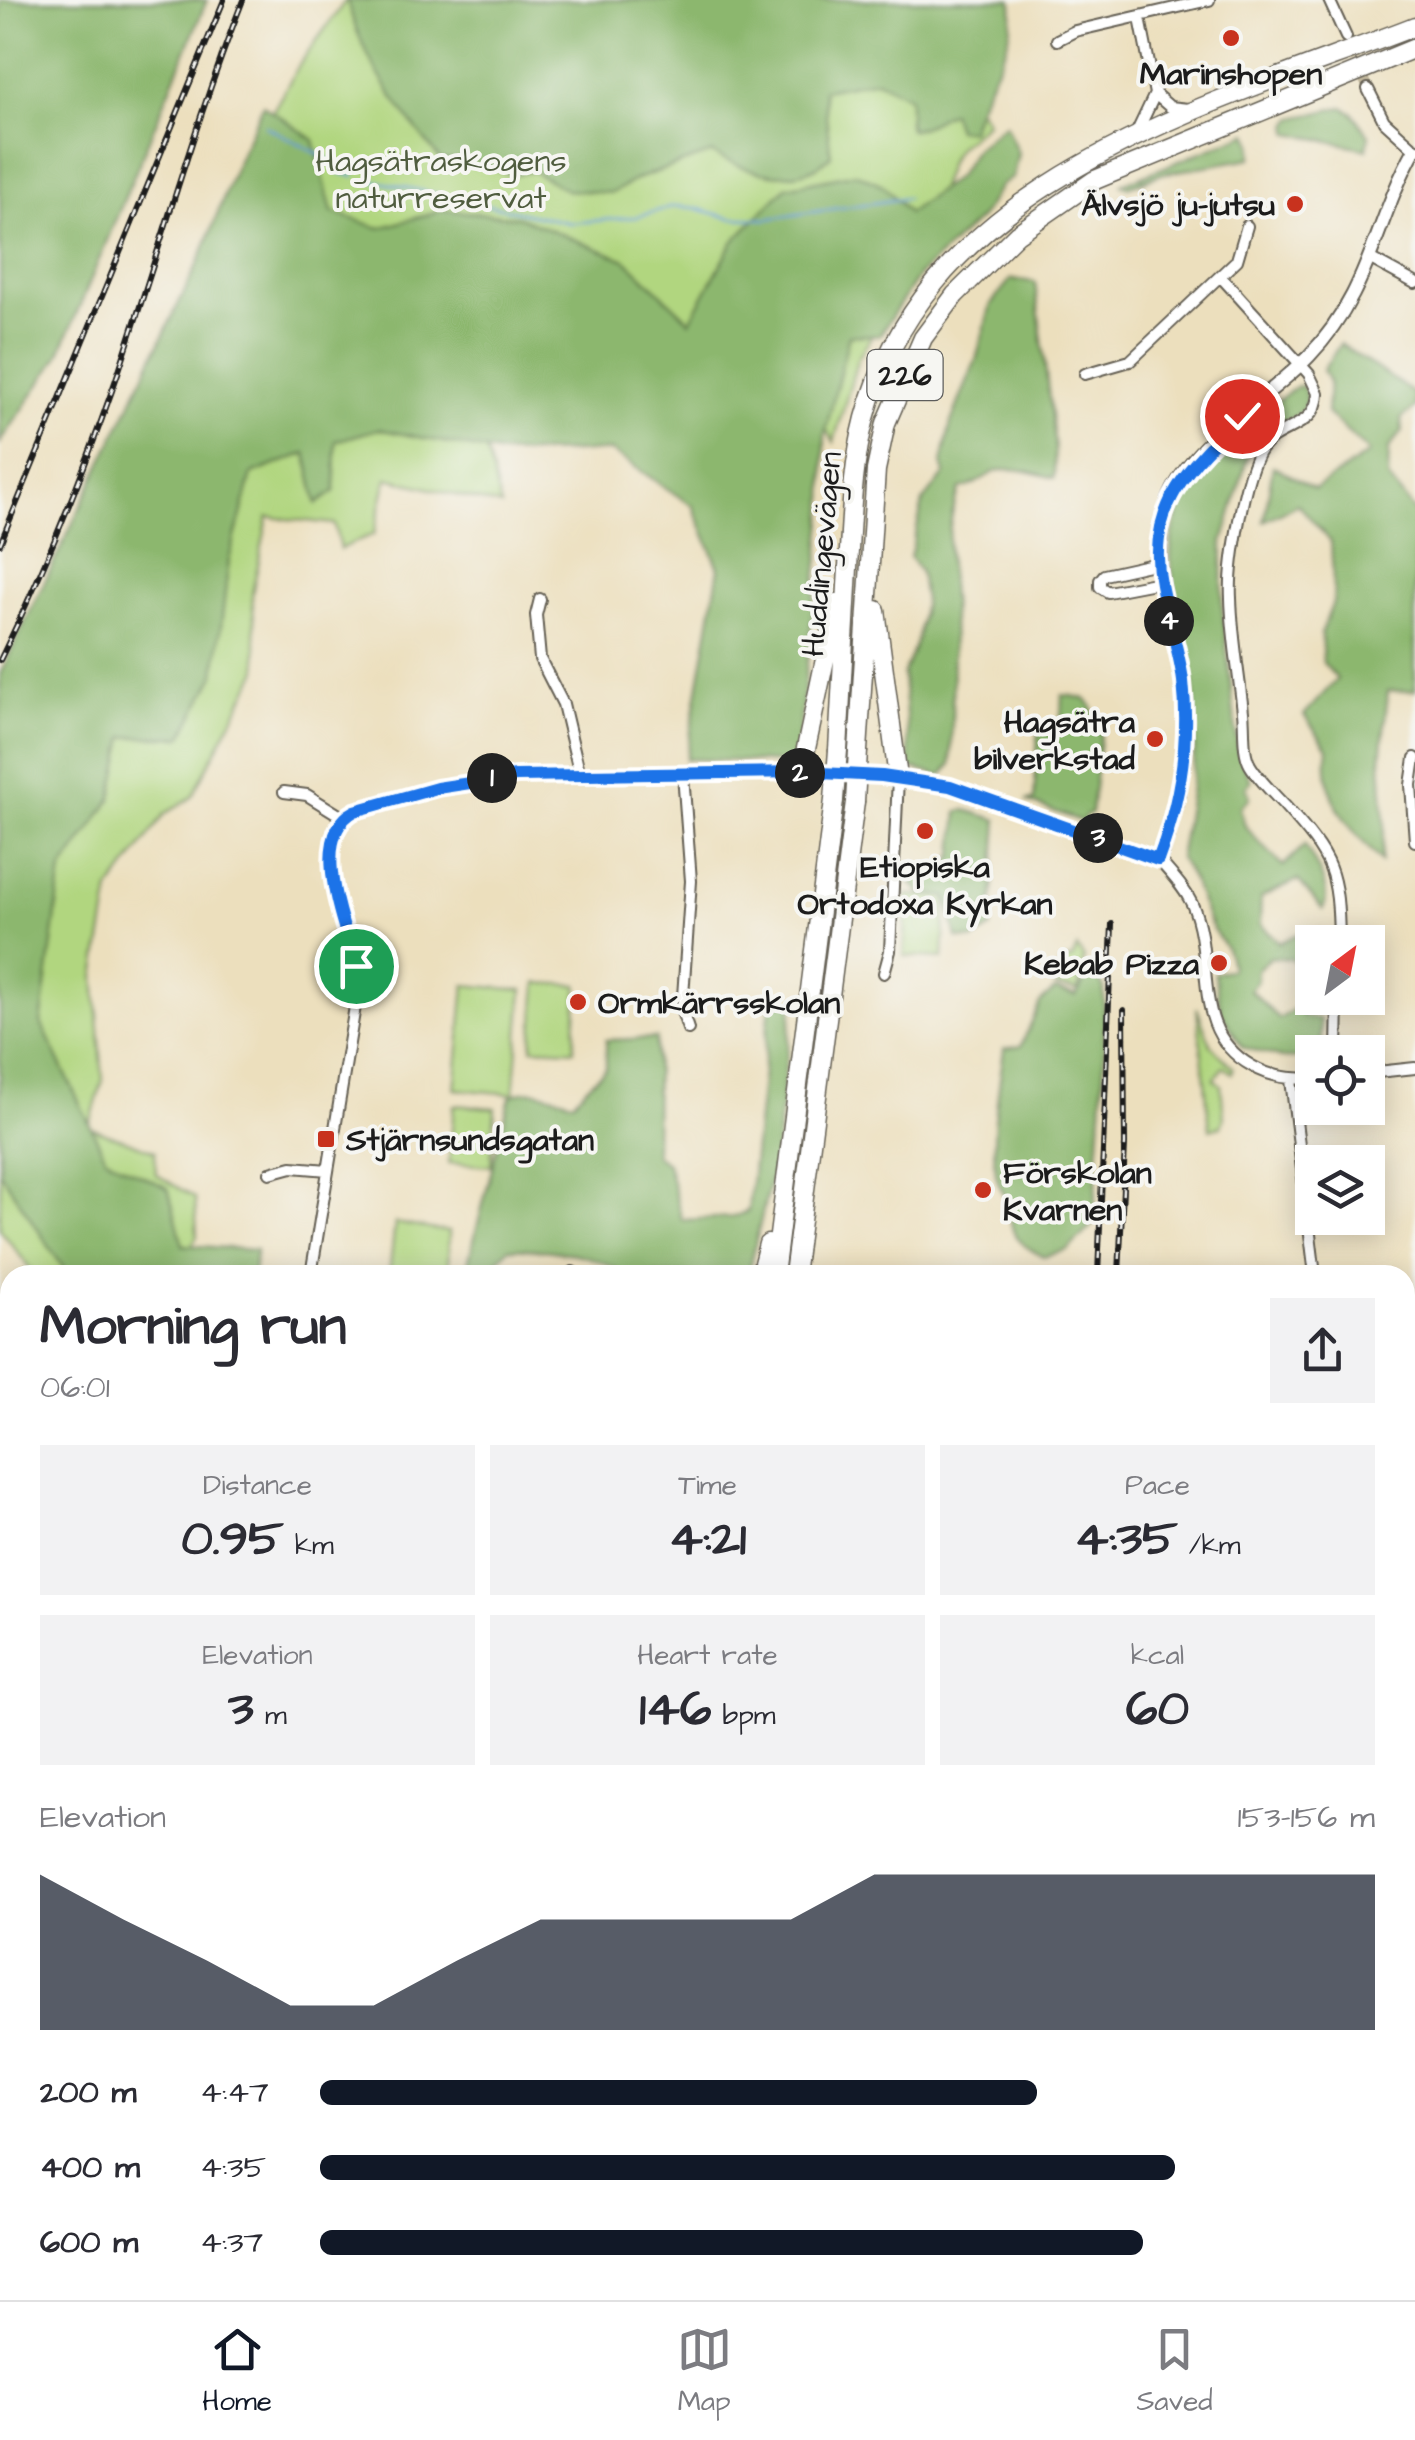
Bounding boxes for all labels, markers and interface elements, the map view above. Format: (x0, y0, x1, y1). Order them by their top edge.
marker: Marinshopen (1220, 27, 1242, 49)
place label: Marinshopen (1140, 52, 1322, 97)
park label: Hagsätraskogens naturreservat (316, 139, 566, 221)
place label: Älvsjö ju-jutsu (1081, 183, 1275, 228)
marker: Älvsjö ju-jutsu (1284, 193, 1306, 215)
road number: 226 (868, 350, 942, 400)
pin (1200, 374, 1285, 459)
icon: check (1215, 389, 1270, 444)
street label: Huddingevägen (791, 450, 854, 659)
pin: 4 (1144, 596, 1194, 646)
text: 4 (1159, 601, 1179, 640)
place label: Hagsätra bilverkstad (974, 700, 1136, 782)
marker: Hagsätra bilverkstad (1144, 728, 1166, 750)
pin: 2 (775, 748, 825, 798)
pin: 1 (467, 753, 517, 803)
text: 2 (792, 753, 808, 792)
text: 1 (490, 758, 494, 797)
pin: 3 (1073, 813, 1123, 863)
text: 3 (1091, 818, 1105, 857)
marker: Etiopiska Ortodoxa Kyrkan (914, 820, 936, 842)
place label: Etiopiska Ortodoxa Kyrkan (797, 845, 1053, 928)
pin (314, 924, 399, 1009)
north arrow (1295, 925, 1385, 1015)
map controls (1295, 925, 1385, 1235)
icon: arrive (329, 939, 384, 994)
place label: Kebab Pizza (1024, 942, 1200, 987)
marker: Kebab Pizza (1208, 952, 1230, 974)
place label: Ormkärrsskolan (598, 981, 840, 1026)
marker: Ormkärrsskolan (567, 991, 589, 1013)
button: locate (1295, 1035, 1385, 1125)
place label: Stjärnsundsgatan (345, 1118, 594, 1164)
marker: Stjärnsundsgatan (315, 1128, 337, 1150)
button: layers (1295, 1145, 1385, 1235)
place label: Förskolan Kvarnen (1003, 1151, 1152, 1233)
marker: Förskolan Kvarnen (972, 1179, 994, 1201)
text: Morning run (40, 1289, 346, 1365)
button: share (1270, 1298, 1375, 1403)
text: 06:01 (40, 1365, 110, 1410)
text: Distance (203, 1466, 312, 1505)
text: Time (678, 1466, 737, 1505)
text: Pace (1125, 1466, 1190, 1505)
text: 0.95 (181, 1505, 284, 1574)
text: 4:21 (669, 1505, 746, 1574)
text: 4:35 (1074, 1505, 1178, 1574)
text: km (284, 1526, 334, 1565)
text: /km (1178, 1526, 1241, 1565)
text: Elevation (202, 1636, 313, 1675)
text: Heart rate (637, 1636, 778, 1675)
text: kcal (1131, 1636, 1184, 1675)
text: 3 (228, 1675, 254, 1744)
text: 146 (639, 1675, 711, 1744)
text: 60 (1126, 1675, 1189, 1744)
text: m (254, 1696, 287, 1735)
text: bpm (711, 1696, 776, 1735)
text: Elevation (40, 1795, 166, 1840)
text: 153–156 m (1238, 1795, 1375, 1840)
text: 200 m (40, 2070, 136, 2115)
text: 4:47 (200, 2070, 269, 2115)
text: 400 m (40, 2145, 140, 2190)
text: 4:35 (200, 2145, 266, 2190)
text: 600 m (40, 2220, 138, 2265)
text: 4:37 (200, 2220, 263, 2265)
tab: Home (202, 2322, 272, 2421)
tab: Map (677, 2322, 732, 2421)
tab: Saved (1136, 2322, 1213, 2421)

